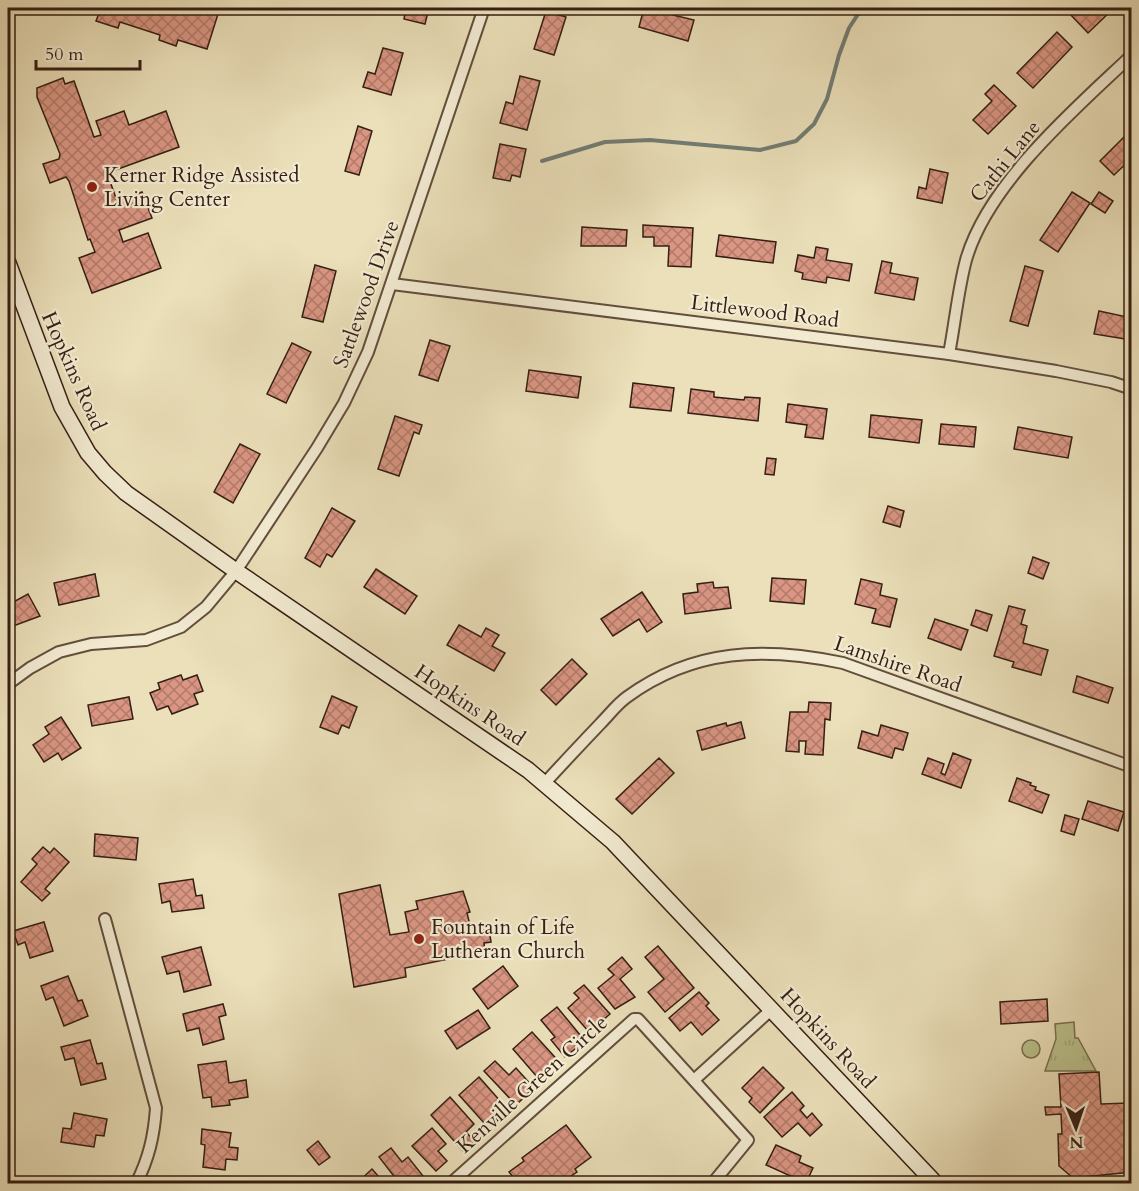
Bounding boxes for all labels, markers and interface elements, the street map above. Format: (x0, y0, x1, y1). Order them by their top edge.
scale bar (36, 33, 140, 71)
text: 50 m (45, 42, 84, 67)
street label: Cathi Lane (963, 114, 1048, 209)
place label: Kerner Ridge Assisted Living Center (104, 161, 299, 214)
marker: Kerner Ridge Assisted Living Center (85, 180, 99, 194)
street label: Sattlewood Drive (326, 216, 407, 372)
street label: Littlewood Road (689, 288, 841, 335)
street label: Hopkins Road (34, 307, 113, 436)
street label: Lamshire Road (830, 629, 965, 700)
street label: Hopkins Road (409, 658, 531, 753)
place label: Fountain of Life Lutheran Church (431, 913, 586, 966)
marker: Fountain of Life Lutheran Church (412, 932, 426, 946)
street label: Hopkins Road (773, 982, 882, 1095)
street label: Kenville Green Circle (450, 1009, 614, 1160)
north arrow (1046, 1098, 1106, 1158)
text: N (1069, 1131, 1084, 1153)

